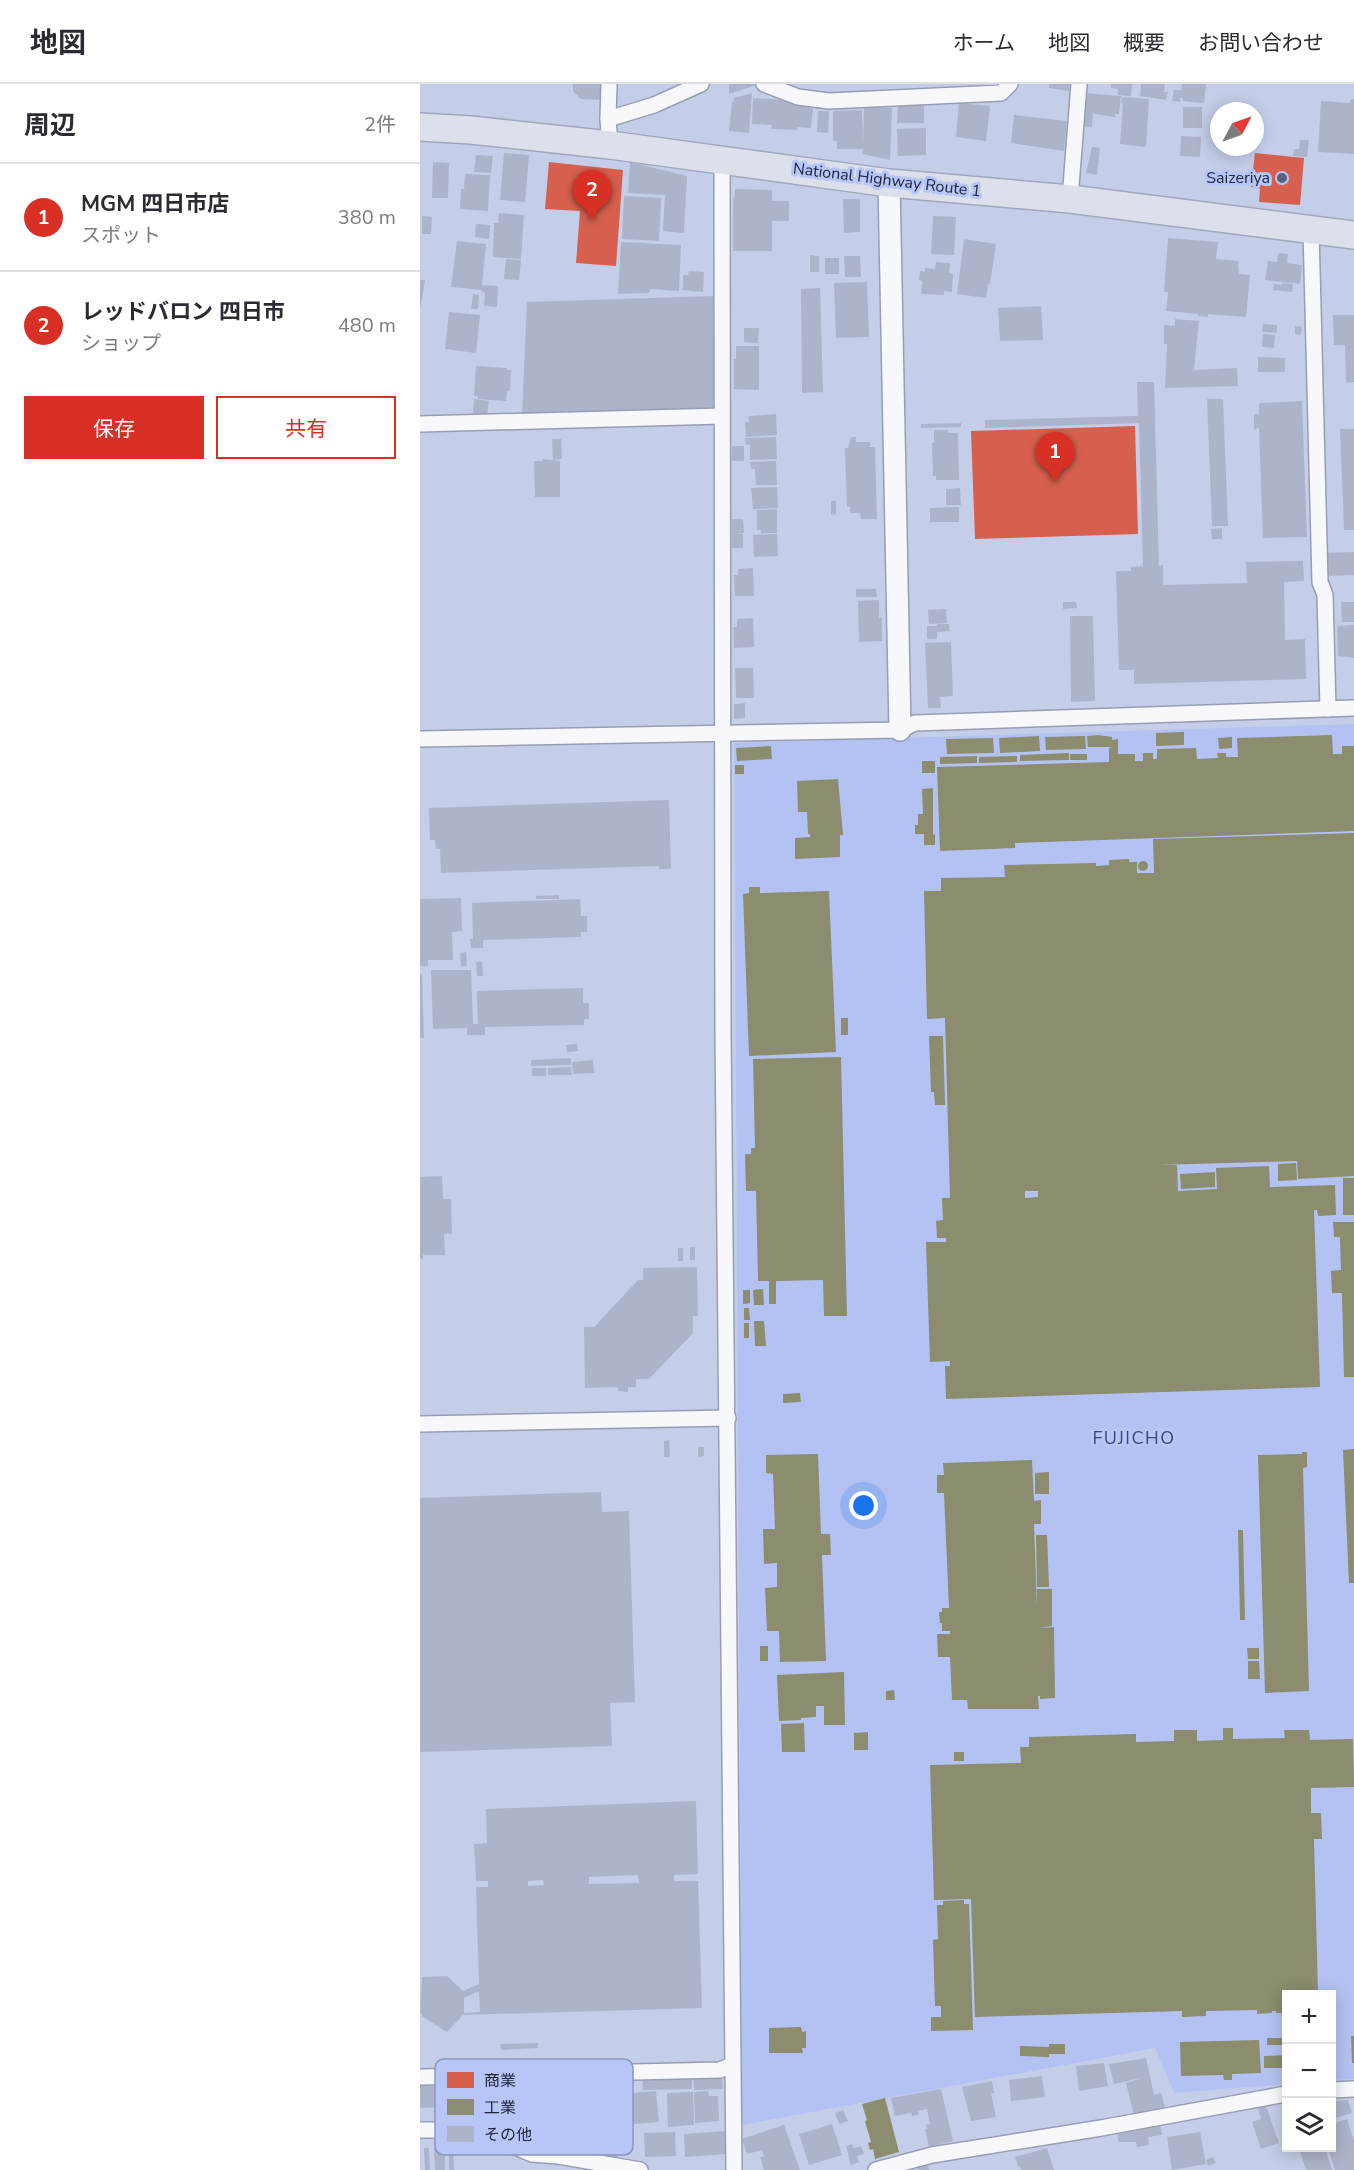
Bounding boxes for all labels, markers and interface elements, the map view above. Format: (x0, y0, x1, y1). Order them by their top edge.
text: 地図 (30, 24, 86, 62)
text: ホーム (953, 29, 1015, 57)
text: 地図 (1048, 29, 1090, 57)
text: 概要 (1123, 29, 1165, 57)
text: お問い合わせ (1198, 29, 1324, 57)
north arrow (1210, 102, 1264, 156)
text: 周辺 (24, 108, 76, 143)
text: 2件 (364, 111, 396, 138)
street label: National Highway Route 1 (792, 158, 982, 202)
place label: Saizeriya (1206, 167, 1270, 189)
pin: 2 (572, 170, 612, 220)
marker: Saizeriya (1275, 171, 1289, 185)
text: MGM 四日市店 (81, 189, 229, 219)
text: 1 (38, 204, 50, 231)
text: 380 m (338, 204, 396, 231)
text: スポット (81, 222, 161, 249)
text: レッドバロン 四日市 (81, 297, 285, 327)
text: 2 (38, 312, 50, 339)
text: 480 m (338, 312, 396, 339)
text: ショップ (81, 330, 161, 357)
button: 保存 (24, 396, 204, 459)
button: 共有 (216, 396, 396, 459)
pin: 1 (1036, 432, 1074, 482)
district label: FUJICHO (1092, 1426, 1176, 1450)
your location (849, 1491, 878, 1520)
map controls (1282, 1990, 1336, 2152)
button: + (1282, 1990, 1336, 2044)
button: − (1282, 2044, 1336, 2098)
legend (435, 2059, 633, 2155)
text: 商業 (484, 2070, 516, 2092)
text: 工業 (484, 2097, 516, 2119)
button: layers (1282, 2098, 1336, 2152)
text: その他 (484, 2124, 532, 2146)

